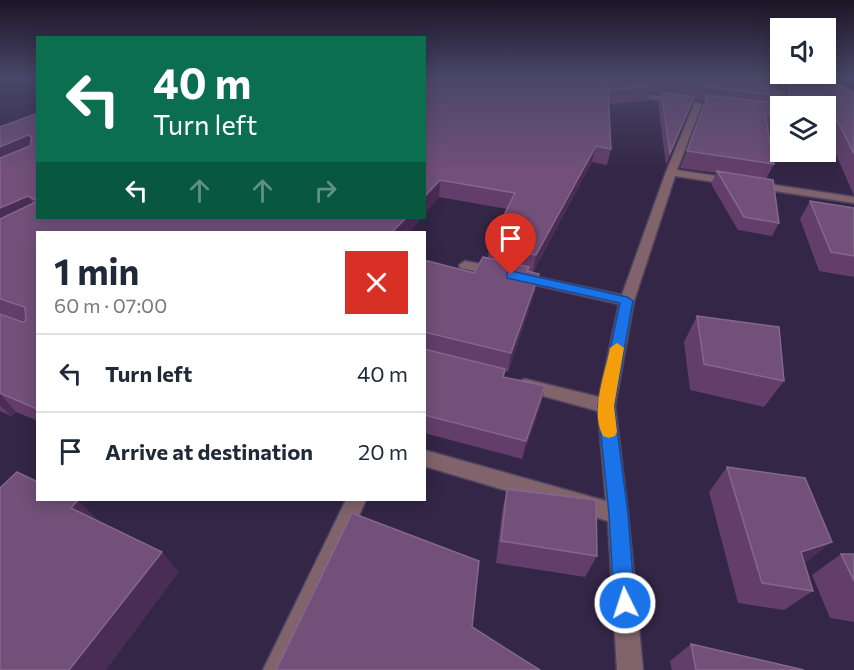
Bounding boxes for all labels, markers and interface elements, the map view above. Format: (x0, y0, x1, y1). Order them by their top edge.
map controls (770, 18, 836, 162)
button: sound (770, 18, 836, 84)
text: 40 m (153, 56, 251, 108)
icon: left (54, 60, 132, 138)
button: layers (770, 96, 836, 162)
text: Turn left (153, 108, 257, 141)
icon: left (120, 174, 153, 207)
icon: ahead (183, 174, 216, 207)
icon: ahead (246, 174, 279, 207)
icon: right (309, 174, 342, 207)
pin (485, 213, 536, 275)
icon: arrive (494, 222, 527, 255)
text: 1 min (54, 248, 139, 292)
button: close (345, 251, 408, 314)
text: 60 m · 07:00 (54, 293, 167, 317)
icon: left (54, 357, 87, 390)
text: Turn left (105, 360, 192, 387)
text: 40 m (357, 360, 408, 387)
icon: arrive (54, 435, 87, 468)
text: Arrive at destination (105, 438, 313, 465)
text: 20 m (358, 438, 408, 465)
position arrow (593, 571, 657, 635)

